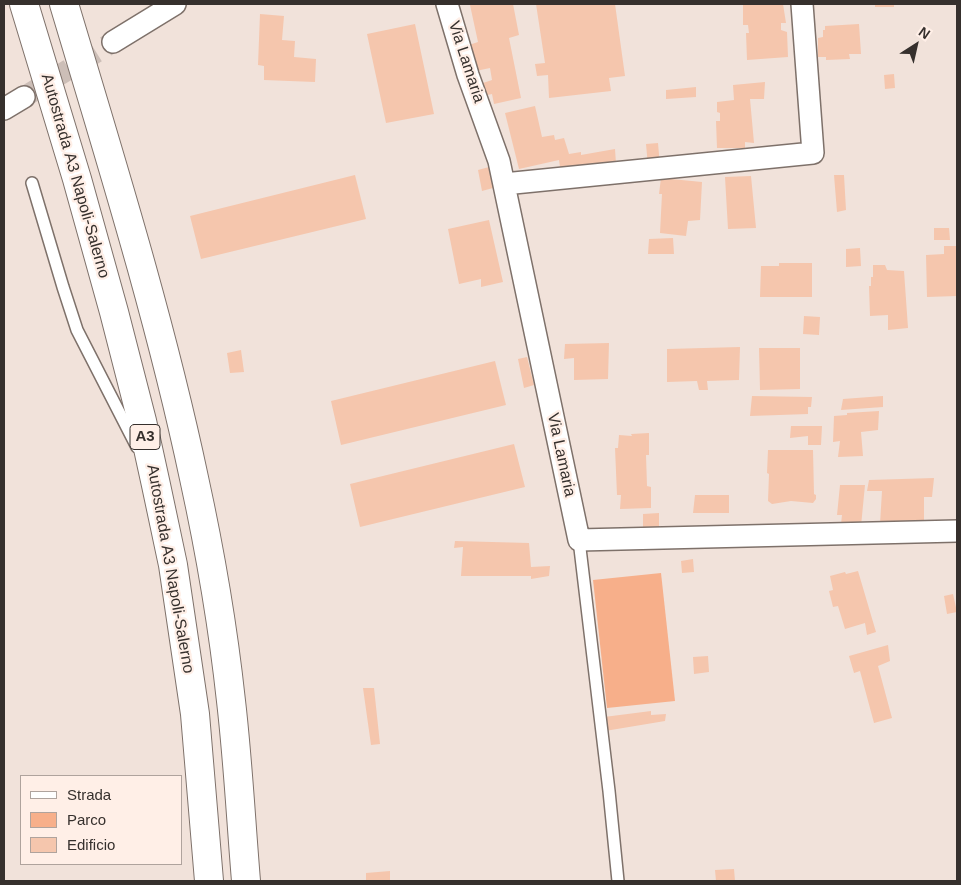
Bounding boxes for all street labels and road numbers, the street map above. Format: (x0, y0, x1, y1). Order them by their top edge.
street label: Via Lamaria (444, 19, 488, 105)
street label: Autostrada A3 Napoli-Salerno (37, 72, 113, 280)
street label: Via Lamaria (543, 411, 579, 499)
road number: A3 (130, 424, 160, 450)
street label: Autostrada A3 Napoli-Salerno (142, 463, 198, 675)

